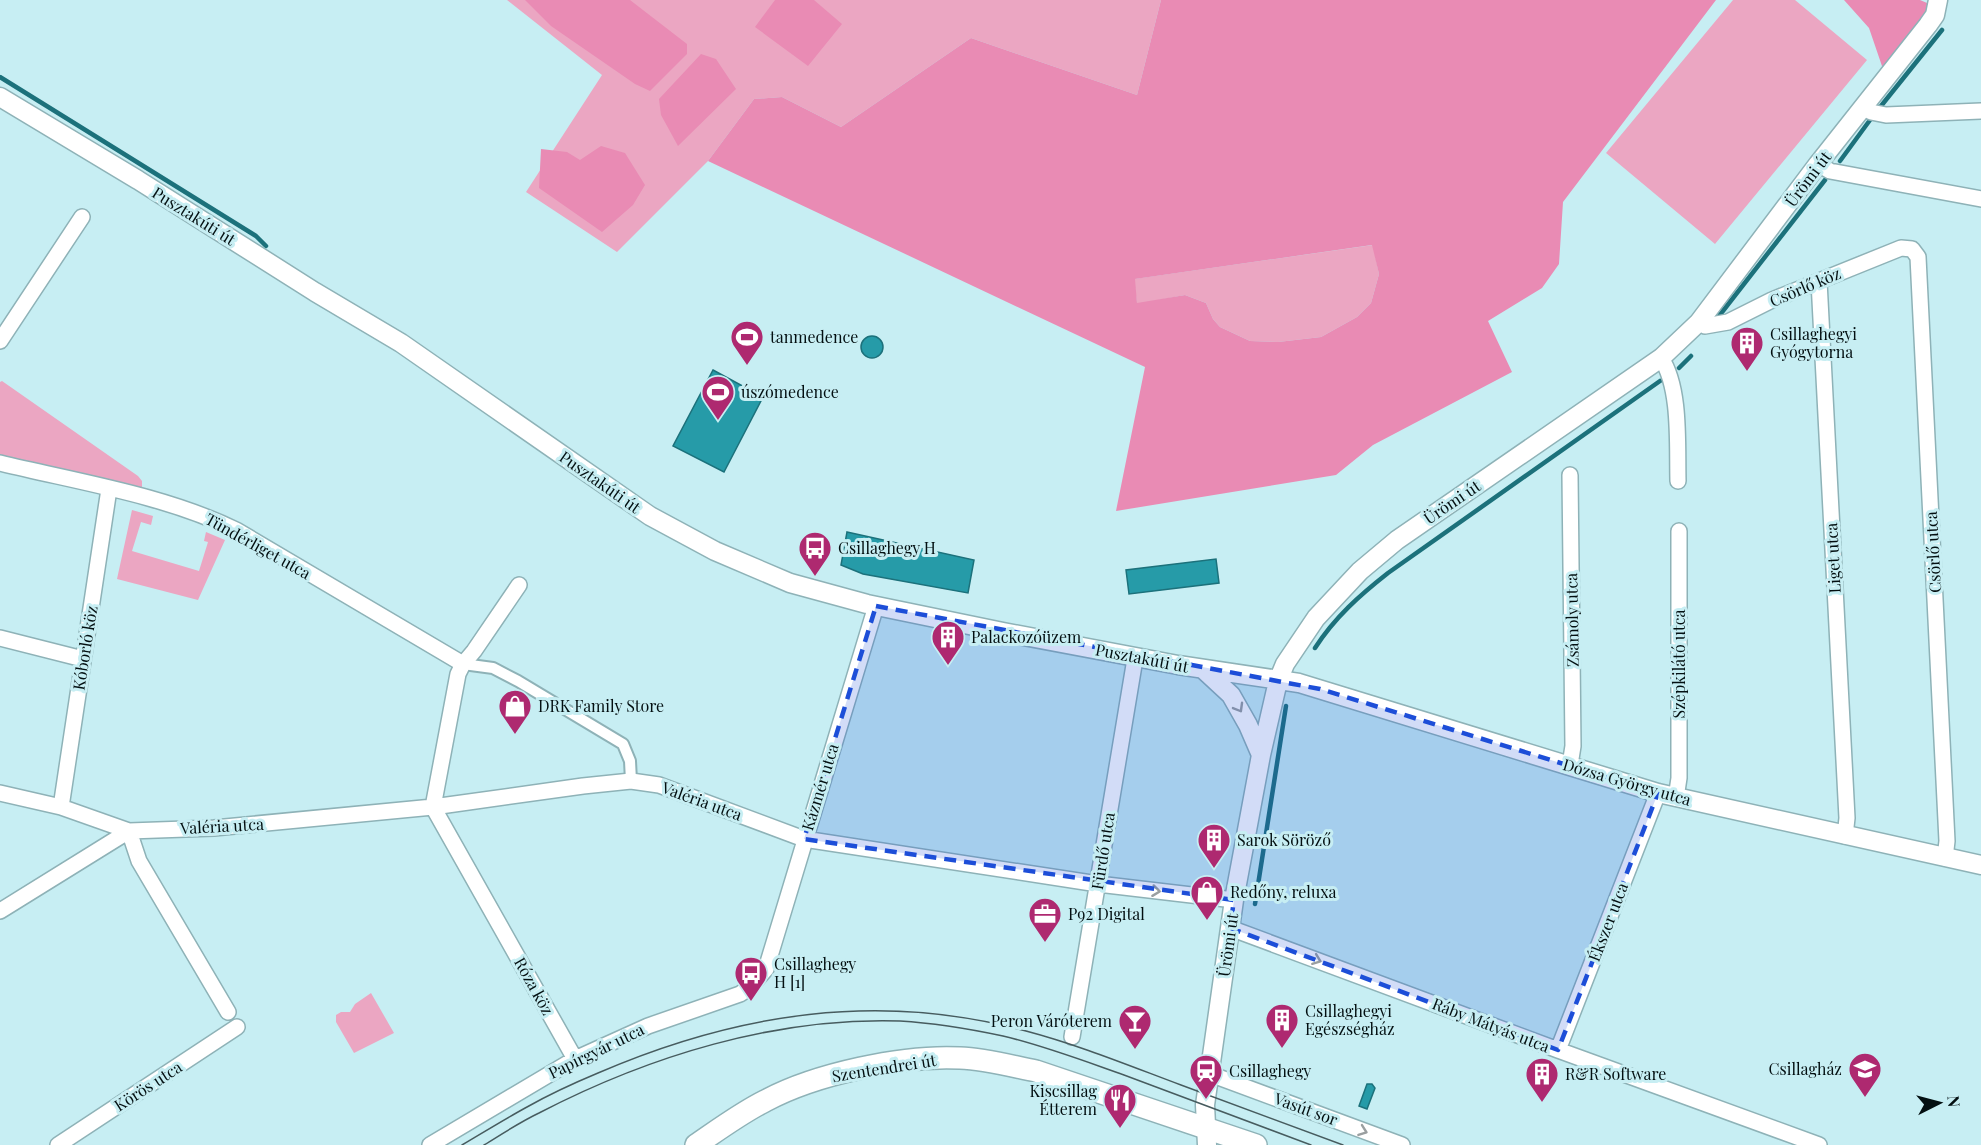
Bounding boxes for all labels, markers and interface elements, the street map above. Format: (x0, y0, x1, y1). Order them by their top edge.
street label: Ürömi út (1780, 147, 1835, 211)
street label: Pusztakúti út (149, 182, 240, 250)
street label: Csörlő köz (1766, 262, 1844, 311)
sports icon: tanmedence (729, 319, 765, 366)
place label: Csillaghegyi Gyógytorna (1770, 323, 1857, 362)
building icon: Csillaghegyi Gyógytorna (1729, 325, 1765, 372)
place label: tanmedence (770, 326, 858, 347)
sports icon: úszómedence (700, 374, 736, 421)
place label: úszómedence (741, 381, 839, 402)
street label: Pusztakúti út (556, 446, 645, 517)
street label: Ürömi út (1419, 475, 1484, 528)
street label: Tündérliget utca (202, 508, 315, 583)
street label: Csörlő utca (1920, 511, 1945, 593)
street label: Liget utca (1820, 522, 1845, 594)
bus stop icon: Csillaghegy H (797, 530, 833, 577)
place label: Csillaghegy H (838, 537, 936, 558)
street label: Zsámoly utca (1560, 573, 1583, 667)
street label: Kóborló köz (67, 604, 102, 692)
street label: Szépkilátó utca (1668, 610, 1689, 718)
building icon: Palackozóüzem (930, 619, 966, 666)
place label: Palackozóüzem (971, 626, 1081, 647)
street label: Pusztakúti út (1094, 638, 1191, 677)
shop icon: DRK Family Store (497, 688, 533, 735)
place label: DRK Family Store (538, 695, 664, 716)
one-way arrow (1231, 702, 1243, 712)
street label: Kázmér utca (796, 741, 843, 833)
street label: Dózsa György utca (1561, 753, 1694, 810)
street label: Valéria utca (658, 776, 745, 825)
street label: Fürdő utca (1086, 811, 1119, 891)
street label: Valéria utca (179, 813, 264, 838)
building icon: Sarok Söröző (1196, 822, 1232, 869)
place label: Sarok Söröző (1237, 829, 1331, 850)
shop icon: Redőny, reluxa (1189, 874, 1225, 921)
street label: Ékszer utca (1583, 879, 1632, 964)
place label: Redőny, reluxa (1230, 881, 1337, 902)
one-way arrow (1151, 884, 1160, 897)
office icon: P92 Digital (1027, 896, 1063, 943)
place label: P92 Digital (1068, 903, 1145, 924)
street label: Ürömi út (1213, 911, 1242, 978)
street label: Róza köz (510, 953, 559, 1019)
place label: Csillaghegy H [1] (774, 953, 856, 992)
one-way arrow (1311, 953, 1322, 965)
bus stop icon: Csillaghegy H [1] (733, 955, 769, 1002)
street label: Ráby Mátyás utca (1429, 992, 1553, 1057)
place label: Csillaghegyi Egészségház (1305, 1000, 1395, 1039)
building icon: Csillaghegyi Egészségház (1264, 1002, 1300, 1049)
bar icon: Peron Váróterem (1117, 1003, 1153, 1050)
place label: Peron Váróterem (991, 1010, 1112, 1031)
street label: Papírgyár utca (544, 1018, 647, 1083)
street label: Szentendrei út (830, 1049, 938, 1086)
school or university icon: Csillagház (1847, 1051, 1883, 1098)
station icon: Csillaghegy (1188, 1053, 1224, 1100)
street label: Körös utca (110, 1056, 186, 1115)
building icon: R&R Software (1524, 1056, 1560, 1103)
place label: Csillagház (1769, 1058, 1842, 1079)
place label: Csillaghegy (1229, 1060, 1311, 1081)
place label: R&R Software (1565, 1063, 1666, 1084)
north arrow (1909, 1073, 1969, 1133)
place label: Kiscsillag Étterem (1029, 1080, 1098, 1119)
restaurant icon: Kiscsillag Étterem (1102, 1082, 1138, 1129)
street label: Vasút sor (1271, 1087, 1341, 1130)
text: N (1943, 1095, 1966, 1109)
one-way arrow (1357, 1123, 1368, 1136)

